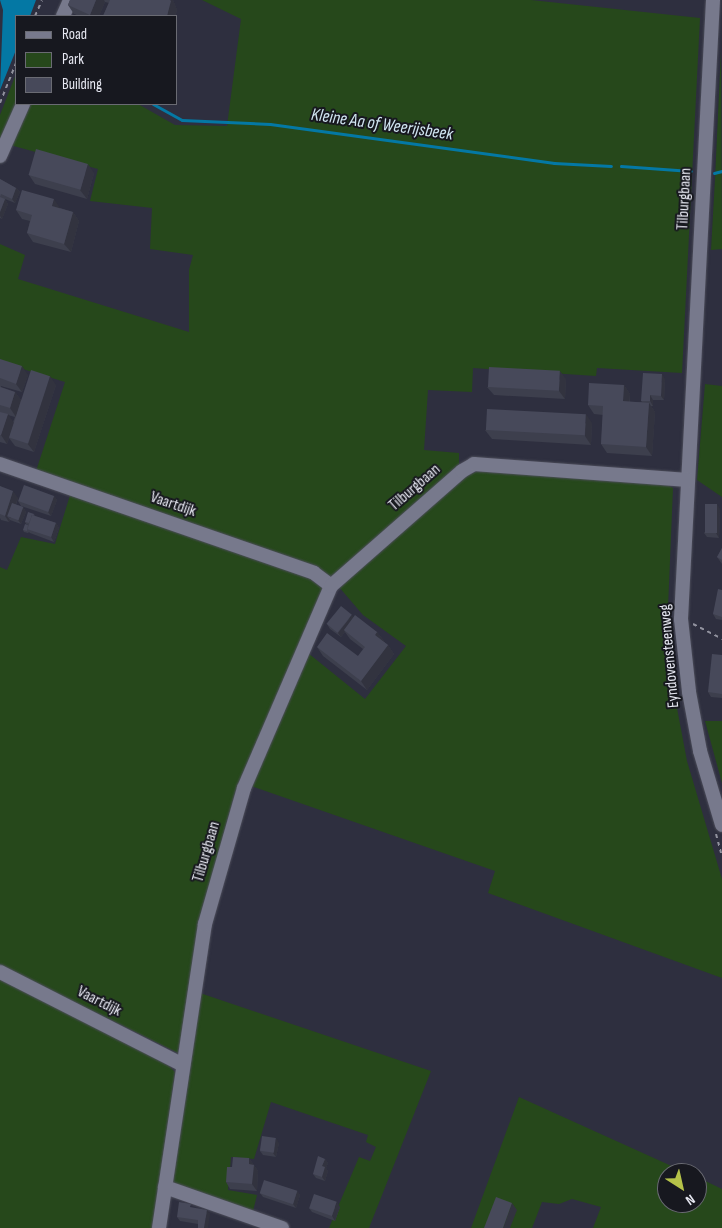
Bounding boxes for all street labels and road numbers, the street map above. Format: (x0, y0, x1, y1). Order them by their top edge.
street label: Tilburgbaan (674, 167, 696, 231)
street label: Tilburgbaan (385, 460, 445, 516)
street label: Vaartdijk (148, 488, 198, 522)
street label: Eyndovensteenweg (656, 603, 684, 709)
street label: Tilburgbaan (189, 820, 225, 884)
street label: Vaartdijk (74, 983, 124, 1021)

